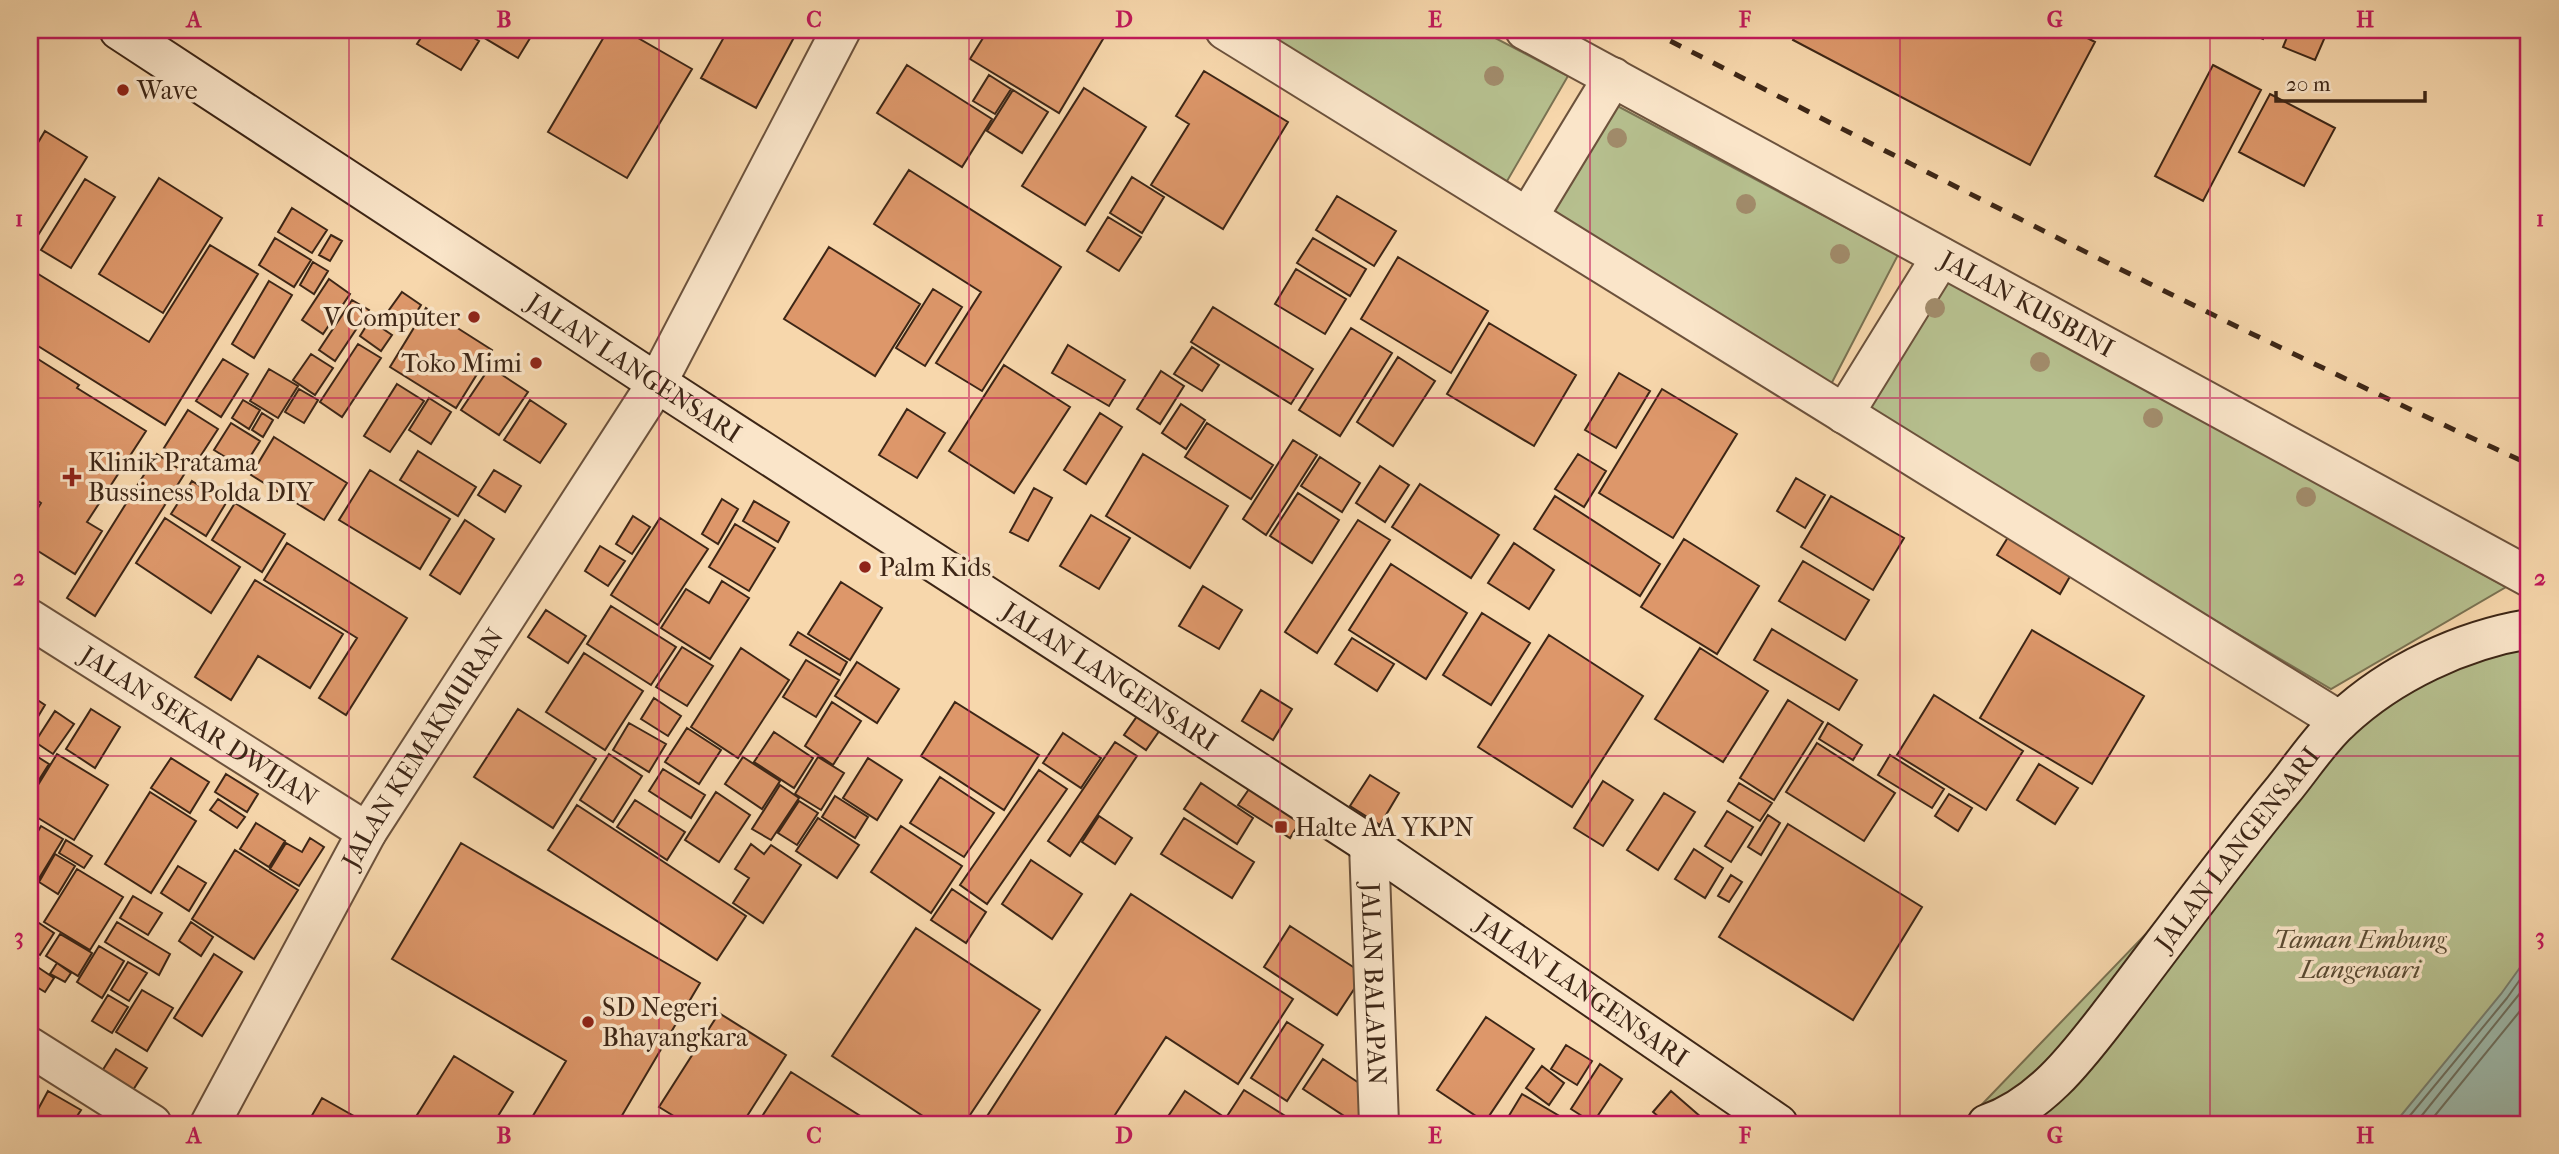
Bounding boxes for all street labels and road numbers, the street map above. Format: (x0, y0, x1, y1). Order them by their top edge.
street label: JALAN KUSBINI (1933, 243, 2119, 364)
street label: JALAN LANGENSARI (519, 286, 747, 450)
street label: JALAN LANGENSARI (994, 595, 1223, 758)
street label: JALAN KEMAKMURAN (334, 622, 511, 875)
street label: JALAN SEKAR DWIJAN (73, 639, 324, 813)
street label: JALAN LANGENSARI (2147, 741, 2327, 959)
street label: JALAN BALAPAN (1354, 880, 1393, 1086)
street label: JALAN LANGENSARI (1468, 906, 1694, 1074)

